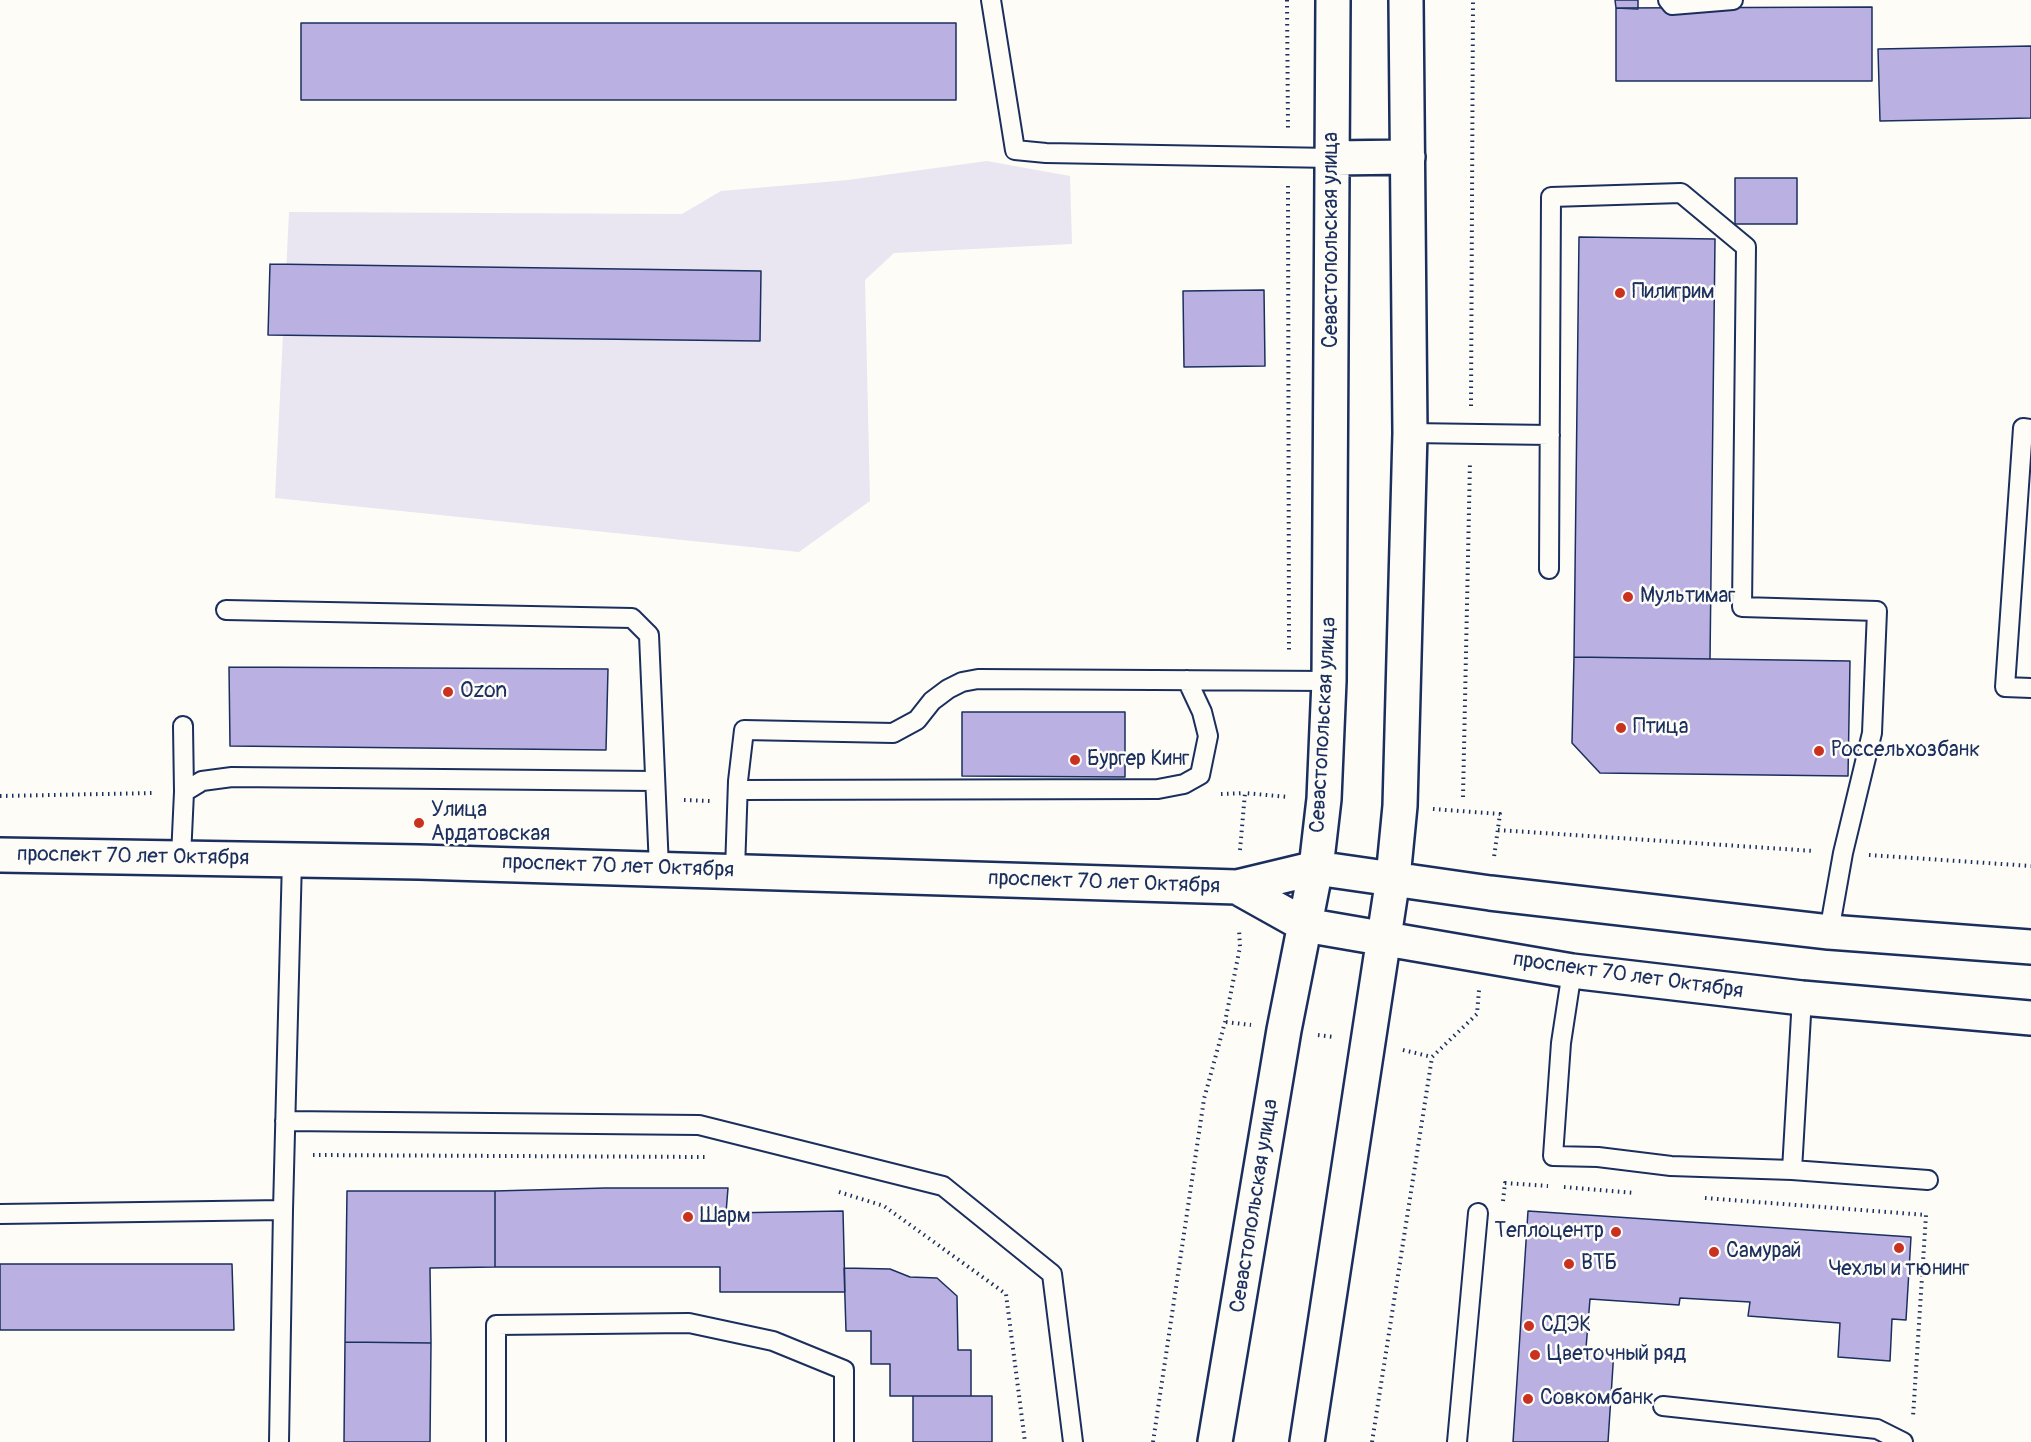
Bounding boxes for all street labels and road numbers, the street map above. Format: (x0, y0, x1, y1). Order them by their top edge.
street label: Севастопольская улица (1319, 132, 1345, 348)
street label: Севастопольская улица (1306, 616, 1342, 834)
street label: проспект 70 лет Октября (17, 842, 249, 872)
street label: проспект 70 лет Октября (501, 850, 735, 884)
street label: проспект 70 лет Октября (987, 866, 1221, 900)
street label: проспект 70 лет Октября (1511, 947, 1745, 1005)
street label: Севастопольская улица (1226, 1097, 1284, 1315)

